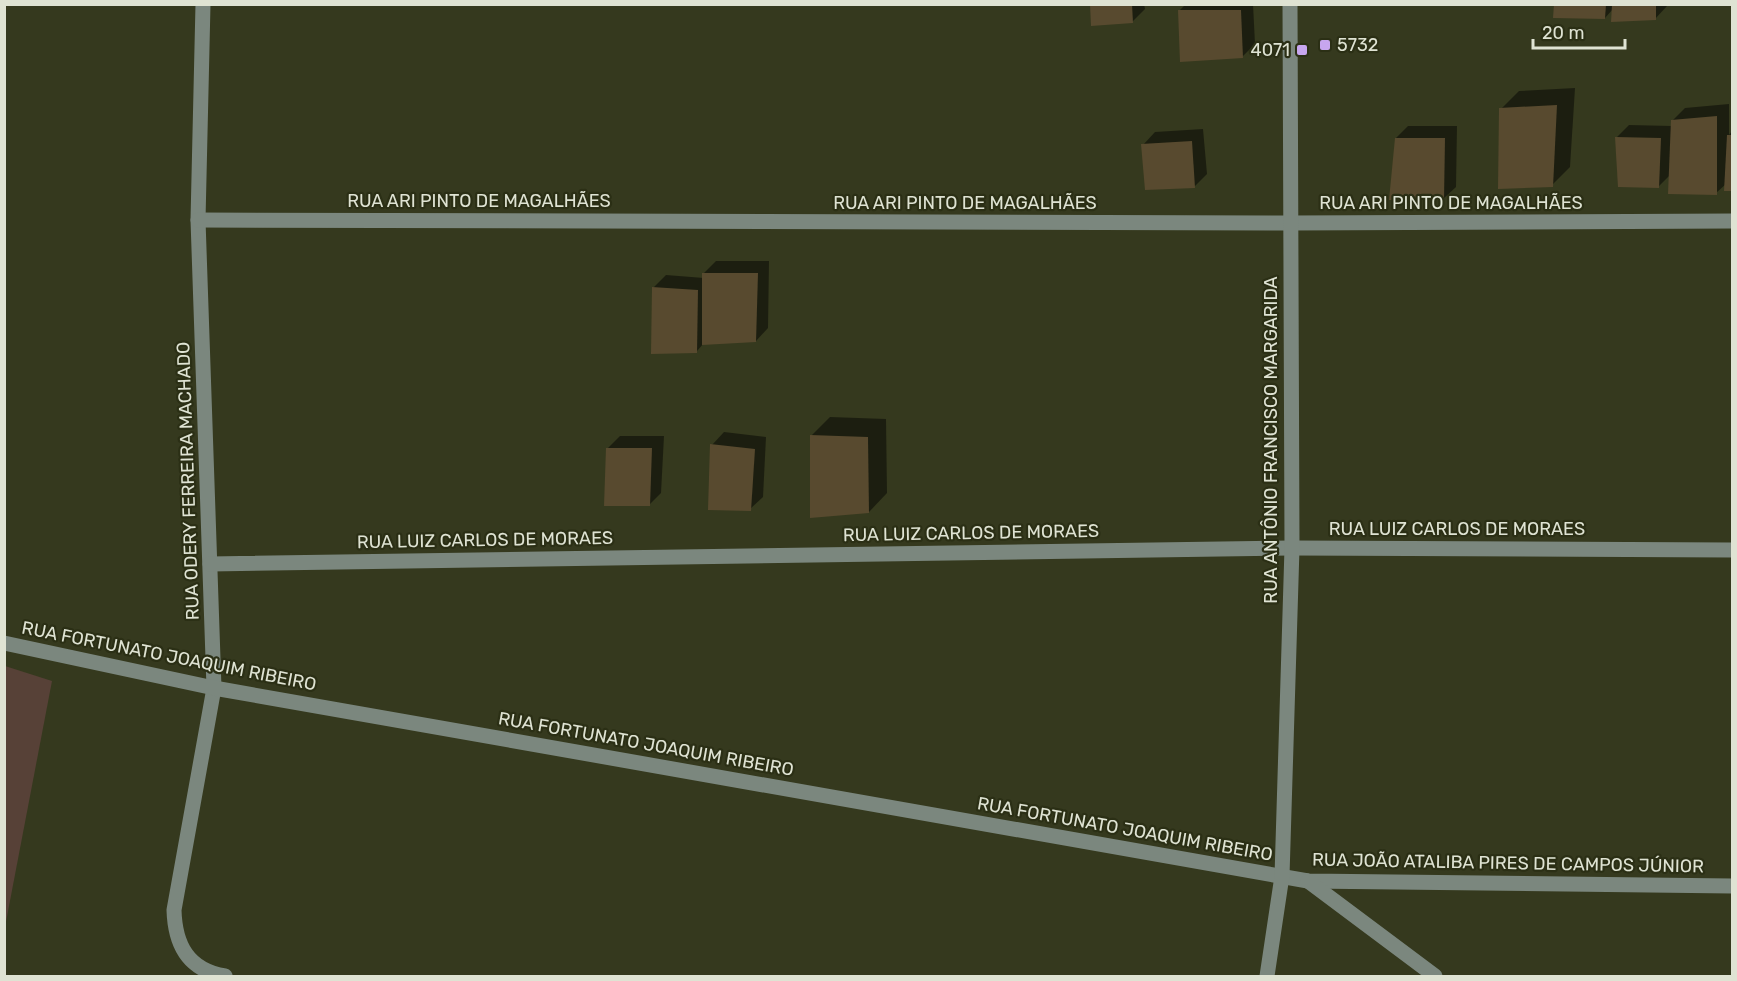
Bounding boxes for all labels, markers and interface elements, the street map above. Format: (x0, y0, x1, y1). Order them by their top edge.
scale bar (1533, 12, 1624, 50)
text: 20 m (1542, 22, 1584, 44)
place label: 5732 (1337, 34, 1378, 56)
marker: 5732 (1318, 38, 1332, 52)
place label: 4071 (1250, 39, 1290, 61)
marker: 4071 (1295, 43, 1309, 57)
street label: RUA ARI PINTO DE MAGALHÃES (347, 190, 611, 212)
street label: RUA ARI PINTO DE MAGALHÃES (833, 192, 1097, 214)
street label: RUA ARI PINTO DE MAGALHÃES (1319, 192, 1583, 214)
street label: RUA ANTÔNIO FRANCISCO MARGARIDA (1260, 276, 1282, 604)
street label: RUA ODERY FERREIRA MACHADO (172, 341, 204, 621)
street label: RUA LUIZ CARLOS DE MORAES (1329, 518, 1585, 540)
street label: RUA LUIZ CARLOS DE MORAES (843, 520, 1099, 546)
street label: RUA LUIZ CARLOS DE MORAES (357, 527, 613, 553)
street label: RUA FORTUNATO JOAQUIM RIBEIRO (20, 617, 318, 695)
street label: RUA FORTUNATO JOAQUIM RIBEIRO (497, 707, 795, 781)
street label: RUA FORTUNATO JOAQUIM RIBEIRO (976, 792, 1274, 866)
street label: RUA JOÃO ATALIBA PIRES DE CAMPOS JÚNIOR (1312, 849, 1704, 877)

